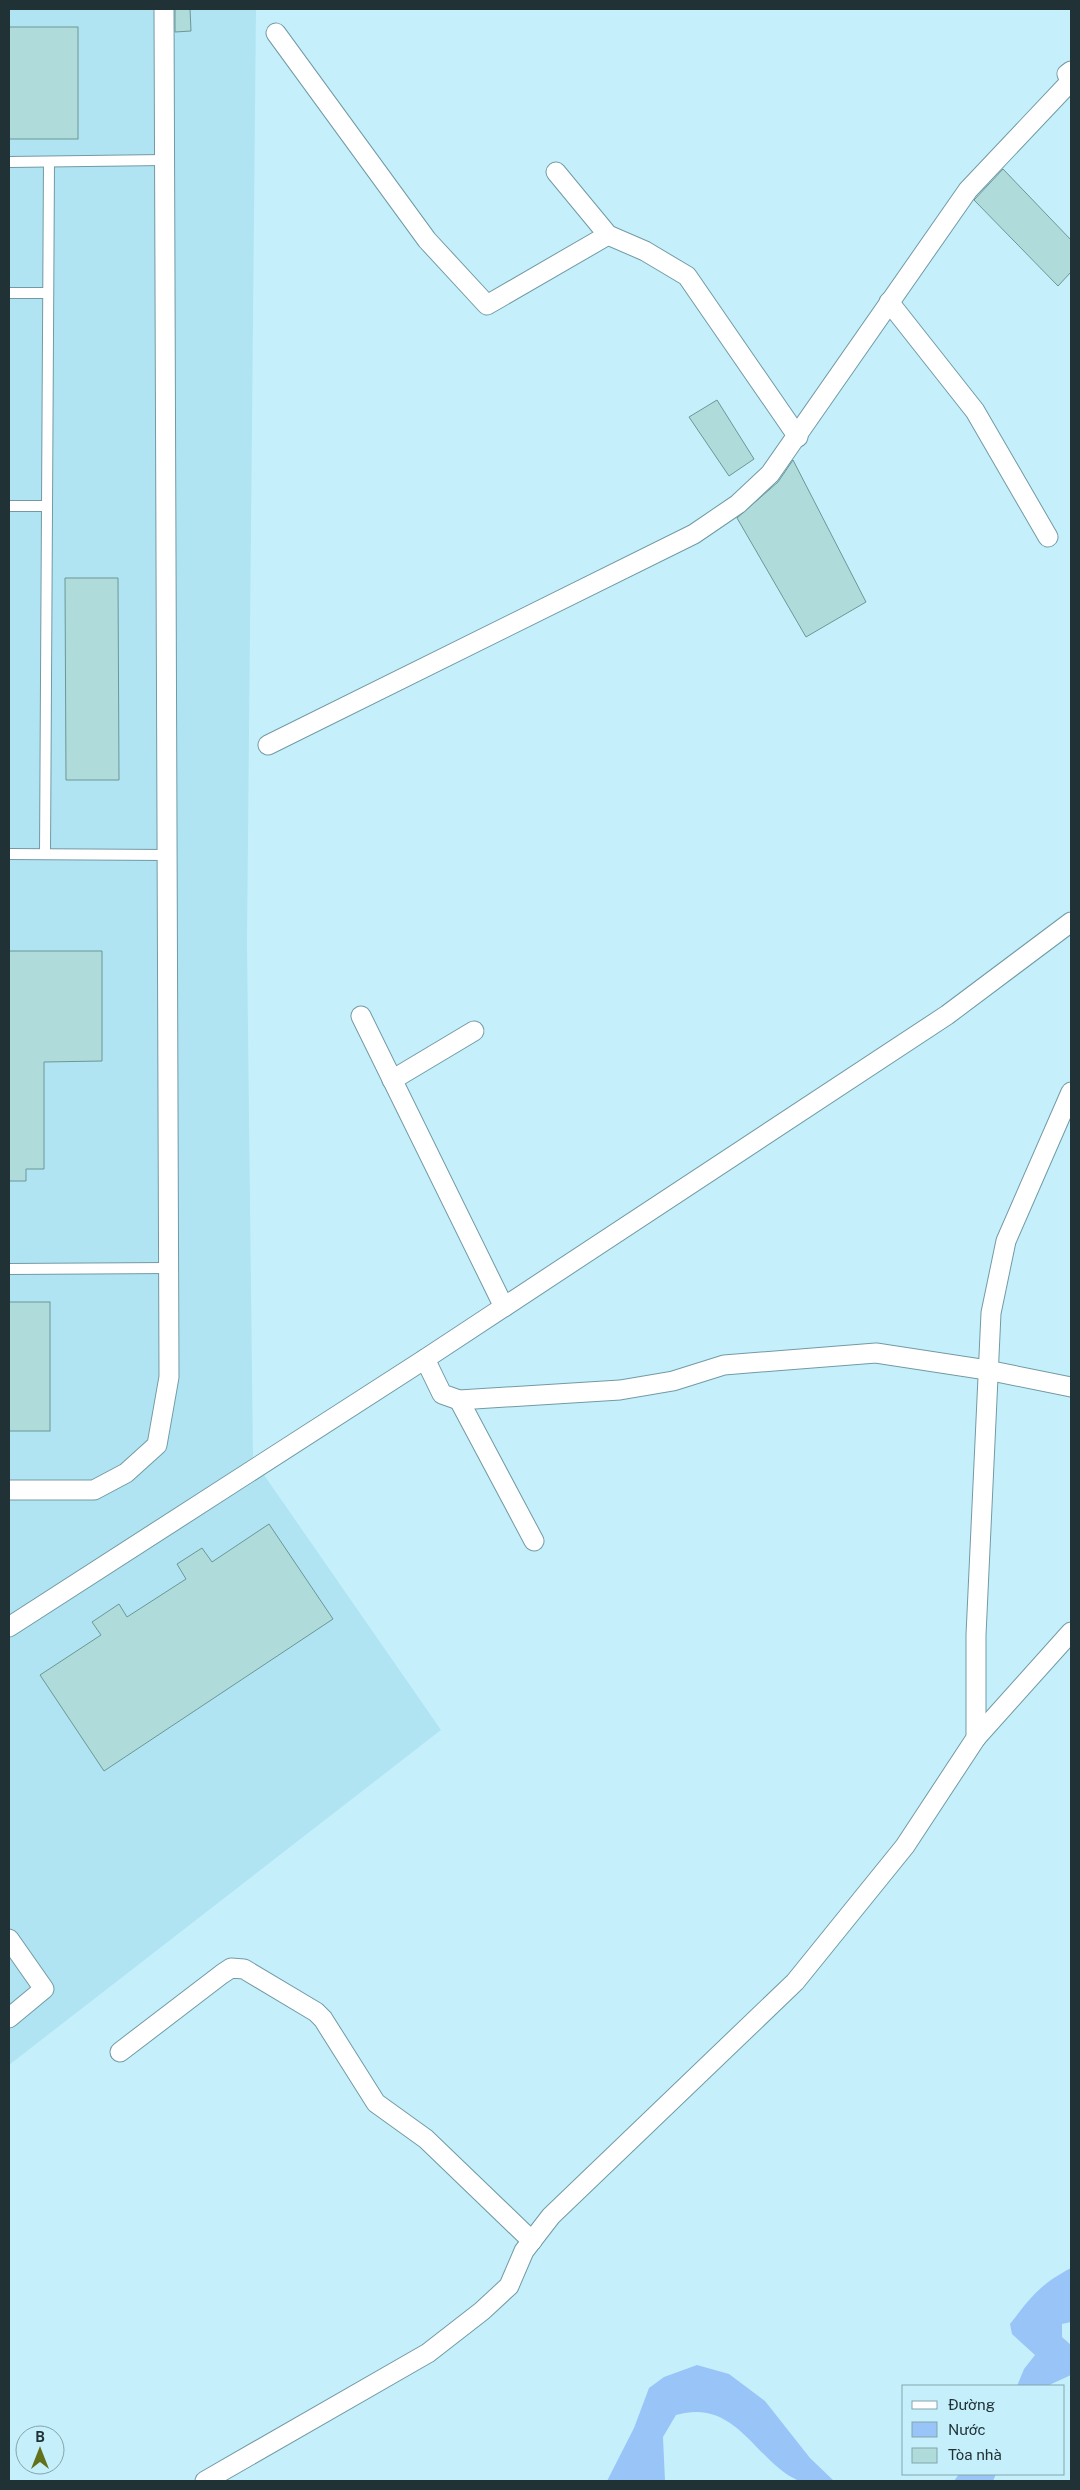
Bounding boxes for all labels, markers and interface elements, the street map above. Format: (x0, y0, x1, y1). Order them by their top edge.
legend (902, 2385, 1065, 2475)
text: Đường (948, 2396, 995, 2413)
text: Nước (948, 2421, 986, 2438)
north arrow (15, 2425, 65, 2475)
text: B (35, 2429, 45, 2445)
text: Tòa nhà (948, 2446, 1002, 2463)

